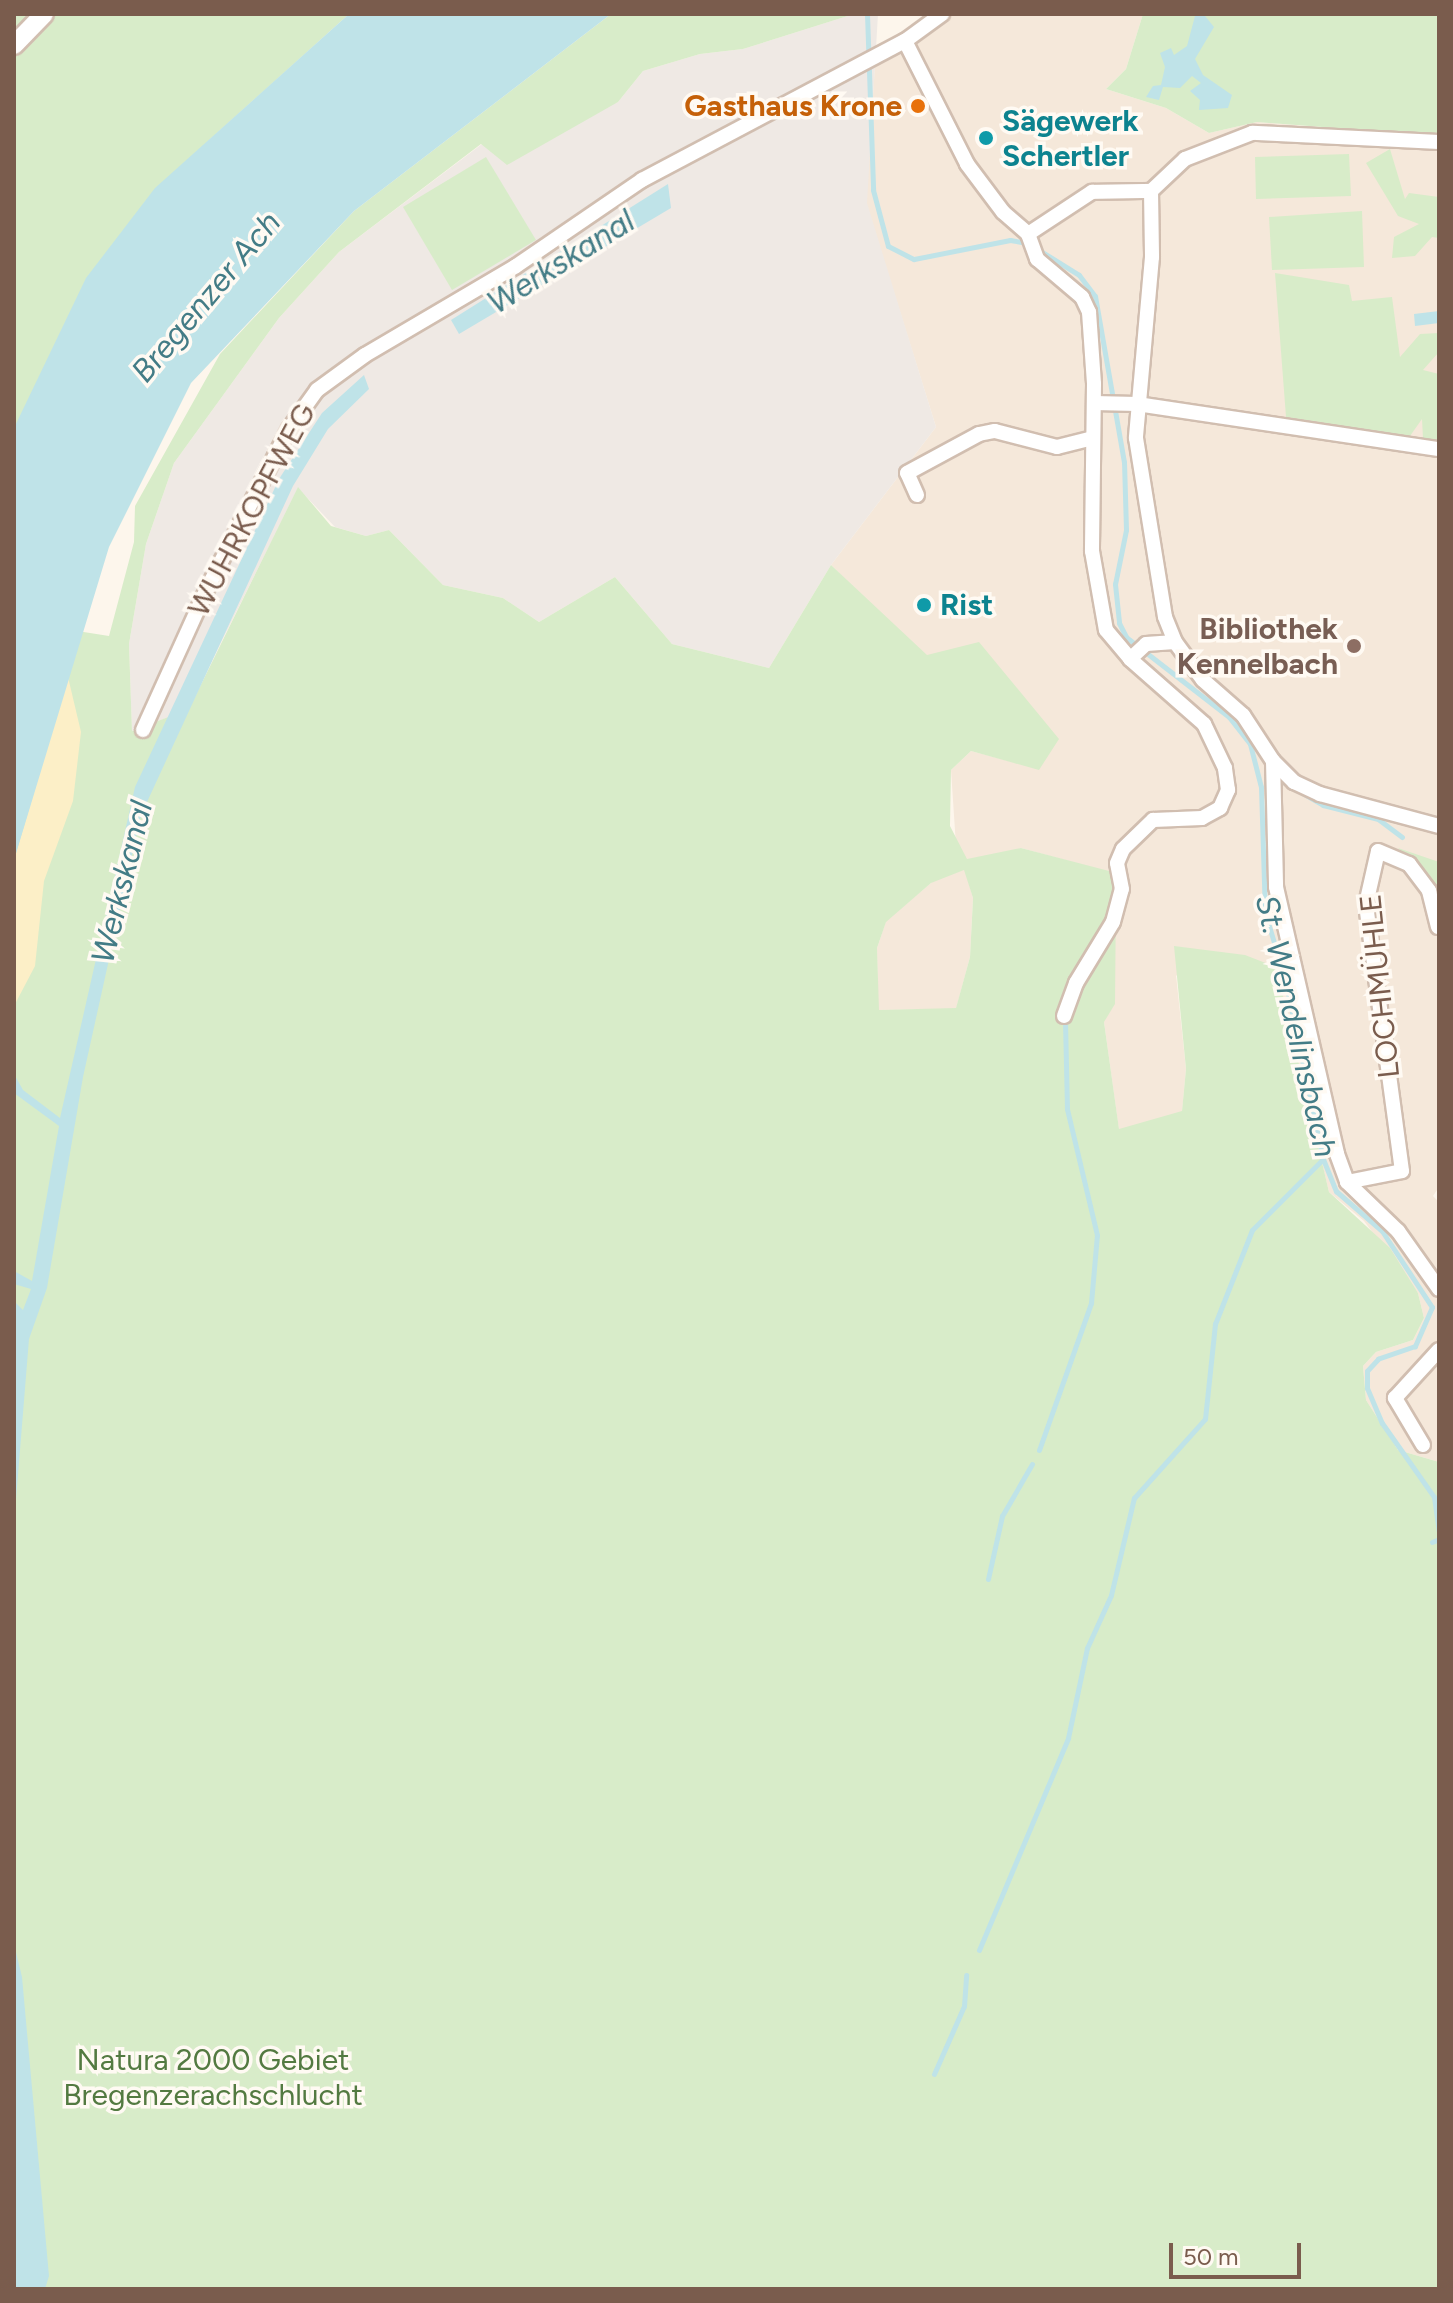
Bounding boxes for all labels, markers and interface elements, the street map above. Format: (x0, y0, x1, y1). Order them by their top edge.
place label: Gasthaus Krone (684, 88, 902, 124)
marker: Gasthaus Krone (909, 97, 927, 115)
place label: Sägewerk Schertler (1002, 103, 1139, 174)
marker: Sägewerk Schertler (977, 129, 995, 147)
water label: Werkskanal (480, 202, 642, 322)
water label: Bregenzer Ach (124, 204, 288, 390)
street label: WUHRKOPFWEG (181, 397, 323, 623)
place label: Rist (940, 587, 993, 623)
marker: Rist (915, 596, 933, 614)
place label: Bibliothek Kennelbach (1177, 611, 1338, 682)
marker: Bibliothek Kennelbach (1345, 637, 1363, 655)
water label: Werkskanal (83, 797, 161, 967)
water label: St. Wendelinsbach (1247, 891, 1345, 1161)
street label: LOCHMÜHLE (1352, 892, 1408, 1080)
park label: Natura 2000 Gebiet Bregenzerachschlucht (63, 2042, 363, 2112)
scale bar (1173, 2227, 1305, 2277)
text: 50 m (1183, 2242, 1239, 2271)

